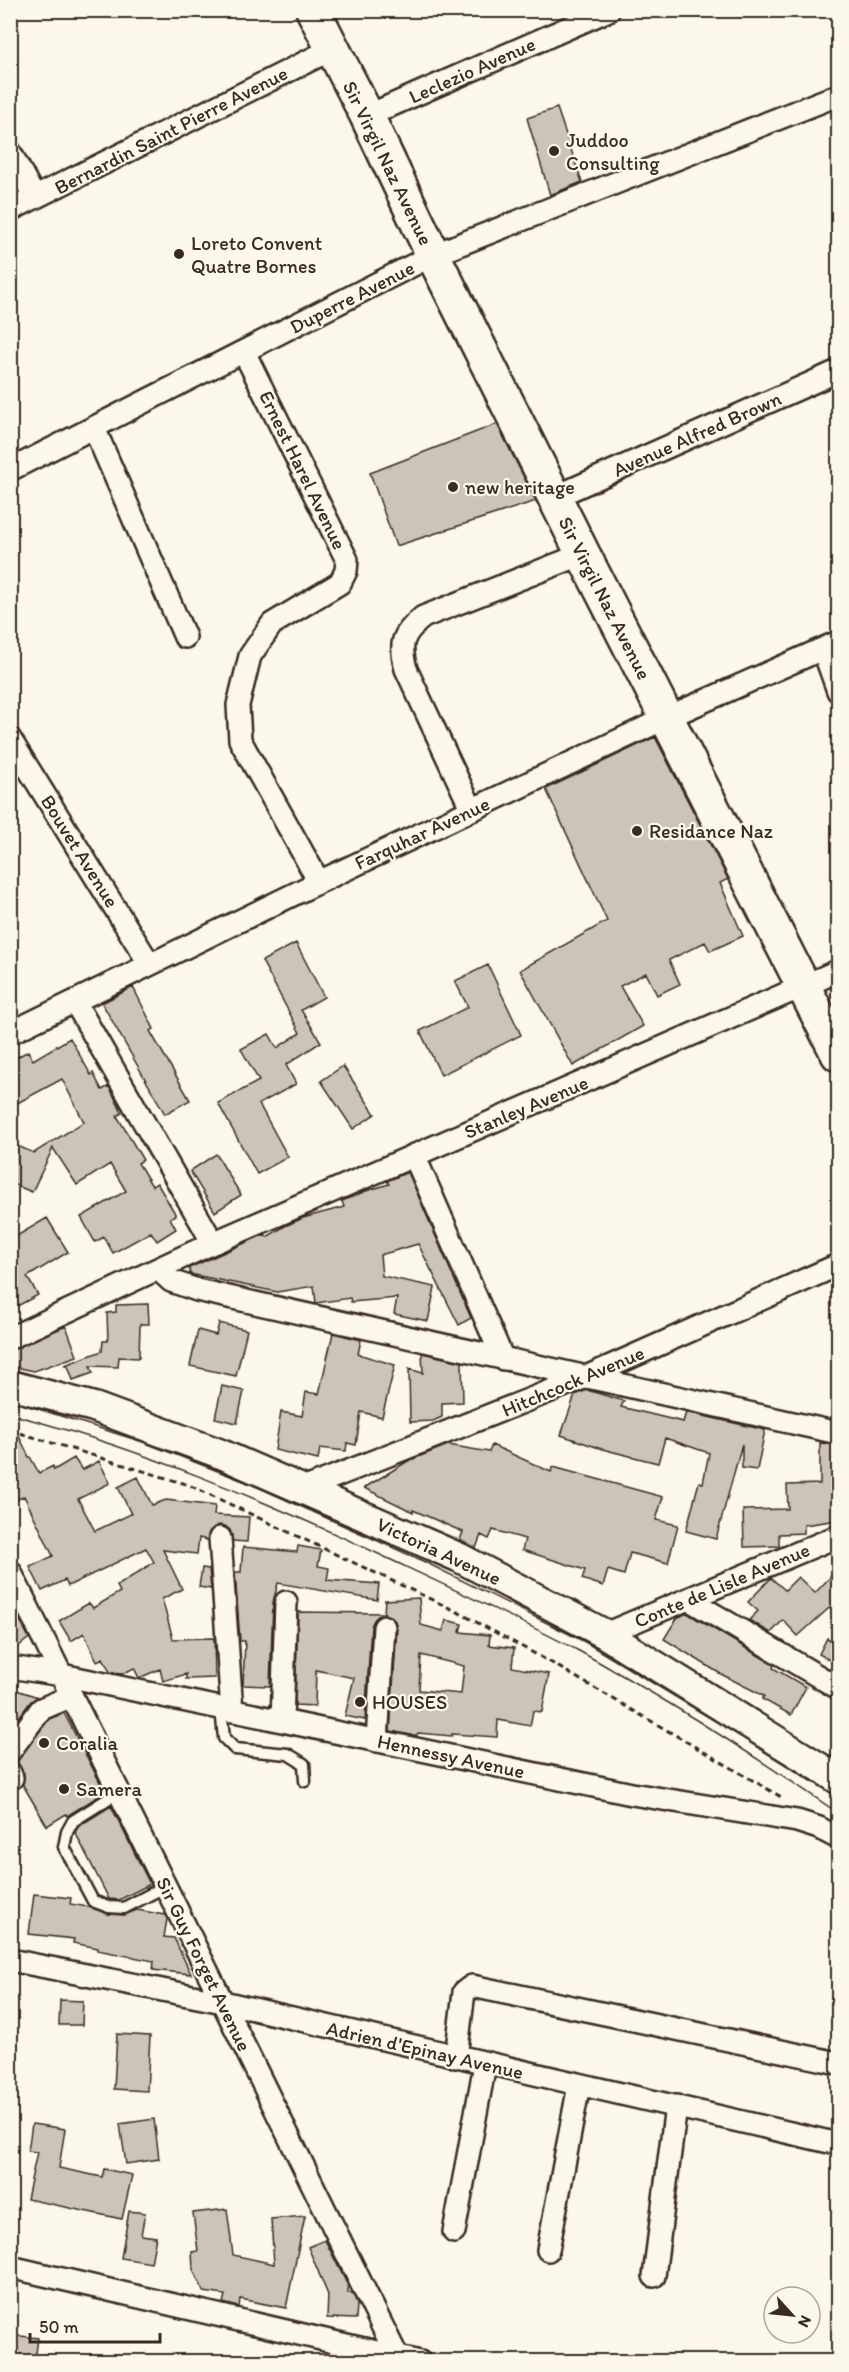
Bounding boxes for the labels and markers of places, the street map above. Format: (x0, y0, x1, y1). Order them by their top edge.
place label: Juddoo Consulting (566, 128, 660, 175)
marker: Juddoo Consulting (547, 144, 561, 158)
place label: Loreto Convent Quatre Bornes (191, 231, 322, 278)
marker: Loreto Convent Quatre Bornes (172, 247, 186, 261)
place label: new heritage (465, 475, 575, 499)
marker: new heritage (446, 480, 460, 494)
place label: Residance Naz (649, 819, 773, 843)
marker: Residance Naz (630, 824, 644, 838)
place label: HOUSES (372, 1690, 447, 1714)
marker: HOUSES (353, 1695, 367, 1709)
place label: Coralia (56, 1731, 119, 1755)
marker: Coralia (37, 1736, 51, 1750)
place label: Samera (76, 1777, 143, 1801)
marker: Samera (57, 1782, 71, 1796)

